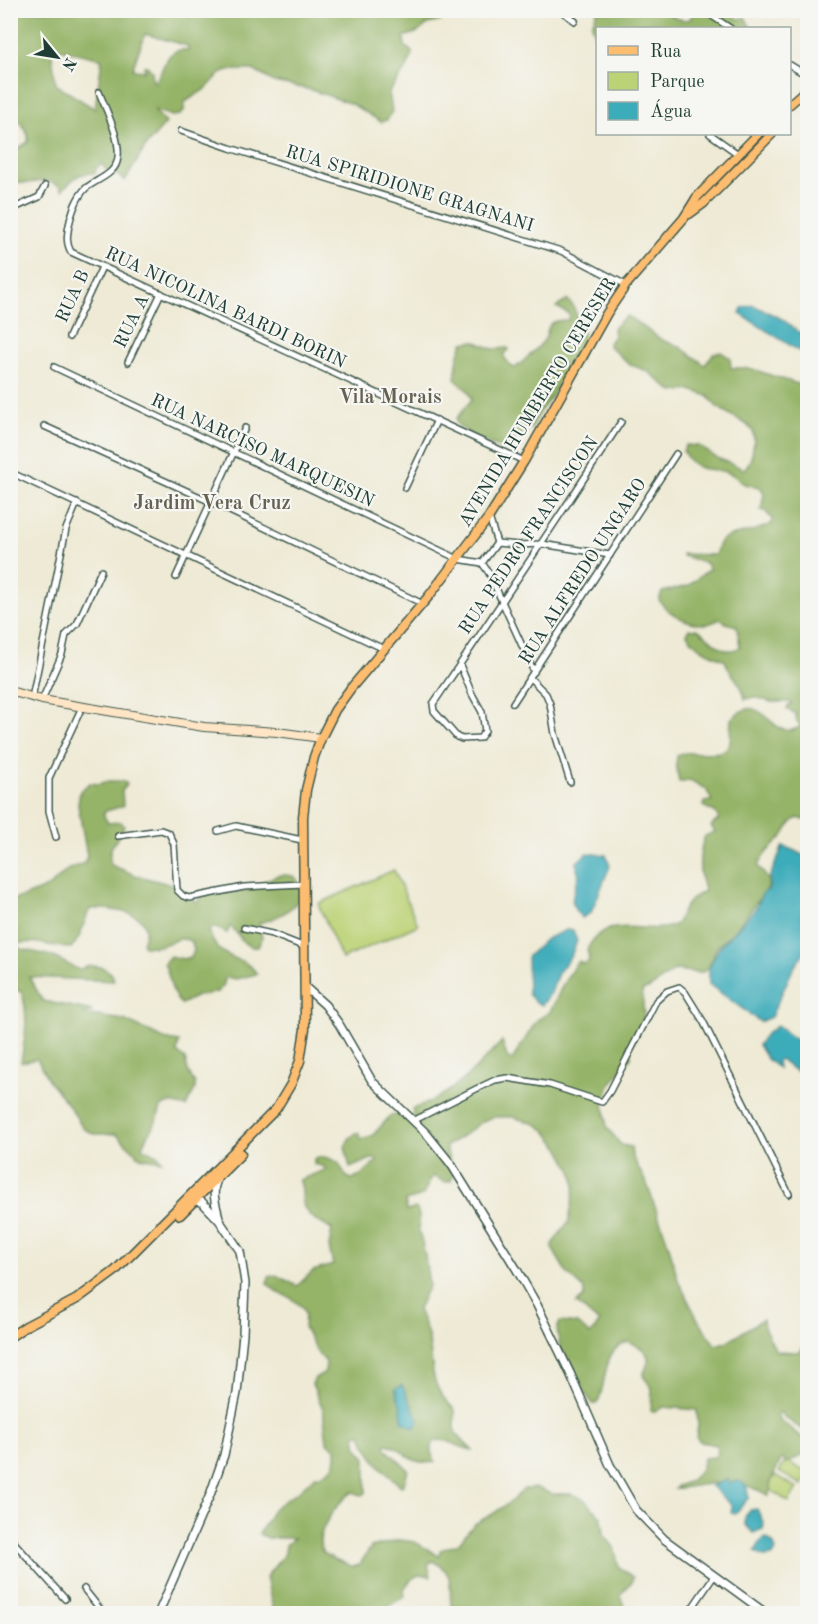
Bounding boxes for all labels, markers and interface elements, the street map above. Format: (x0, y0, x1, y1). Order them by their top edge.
north arrow (27, 27, 87, 87)
legend (596, 27, 791, 135)
text: Rua (650, 43, 681, 61)
text: N (58, 54, 78, 73)
text: Parque (650, 73, 705, 91)
text: Água (650, 99, 692, 121)
street label: RUA SPIRIDIONE GRAGNANI (283, 143, 536, 235)
street label: RUA NICOLINA BARDI BORIN (102, 244, 349, 372)
street label: RUA B (53, 267, 93, 325)
street label: AVENIDA HUMBERTO CERESER (456, 275, 620, 530)
street label: RUA A (111, 292, 153, 351)
district label: Vila Morais (338, 388, 442, 408)
street label: RUA NARCISO MARQUESIN (148, 391, 377, 511)
street label: RUA PEDRO FRANCISCON (456, 433, 602, 638)
street label: RUA ALFREDO UNGARO (516, 475, 650, 668)
district label: Jardim Vera Cruz (133, 494, 291, 514)

